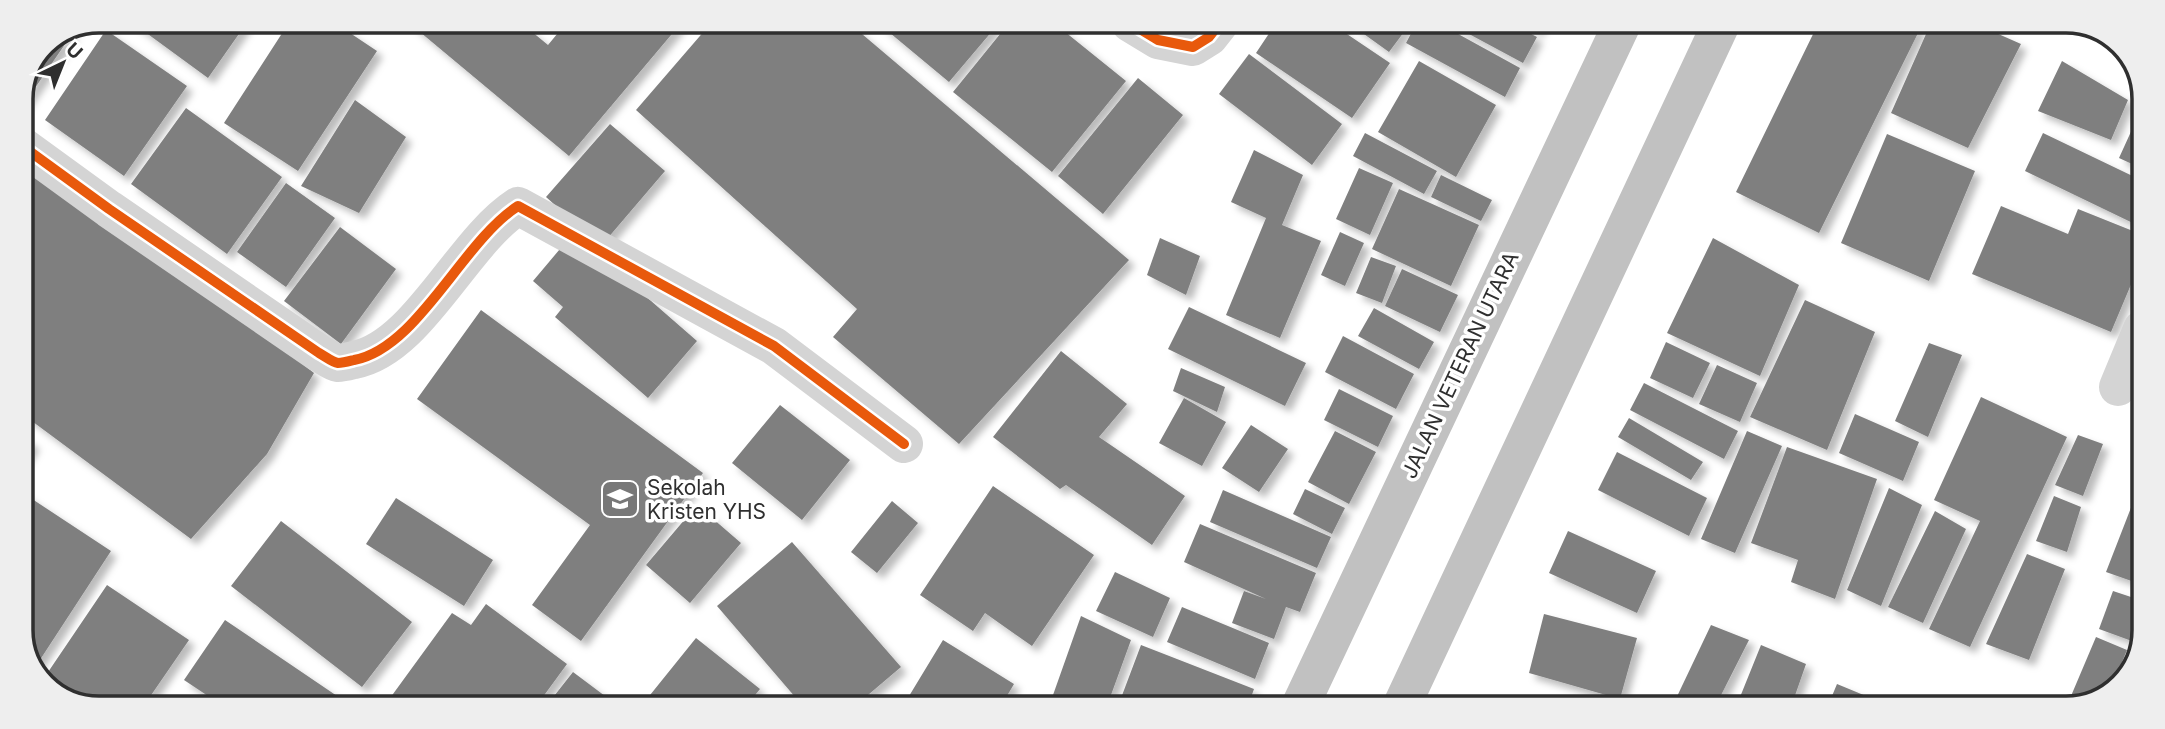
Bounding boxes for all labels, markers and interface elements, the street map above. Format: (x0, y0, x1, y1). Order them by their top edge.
north arrow (28, 28, 98, 98)
text: U (61, 38, 87, 64)
street label: JALAN VETERAN UTARA (1396, 248, 1524, 482)
place label: Sekolah Kristen YHS (647, 475, 766, 524)
school or university icon: Sekolah Kristen YHS (599, 478, 641, 520)

